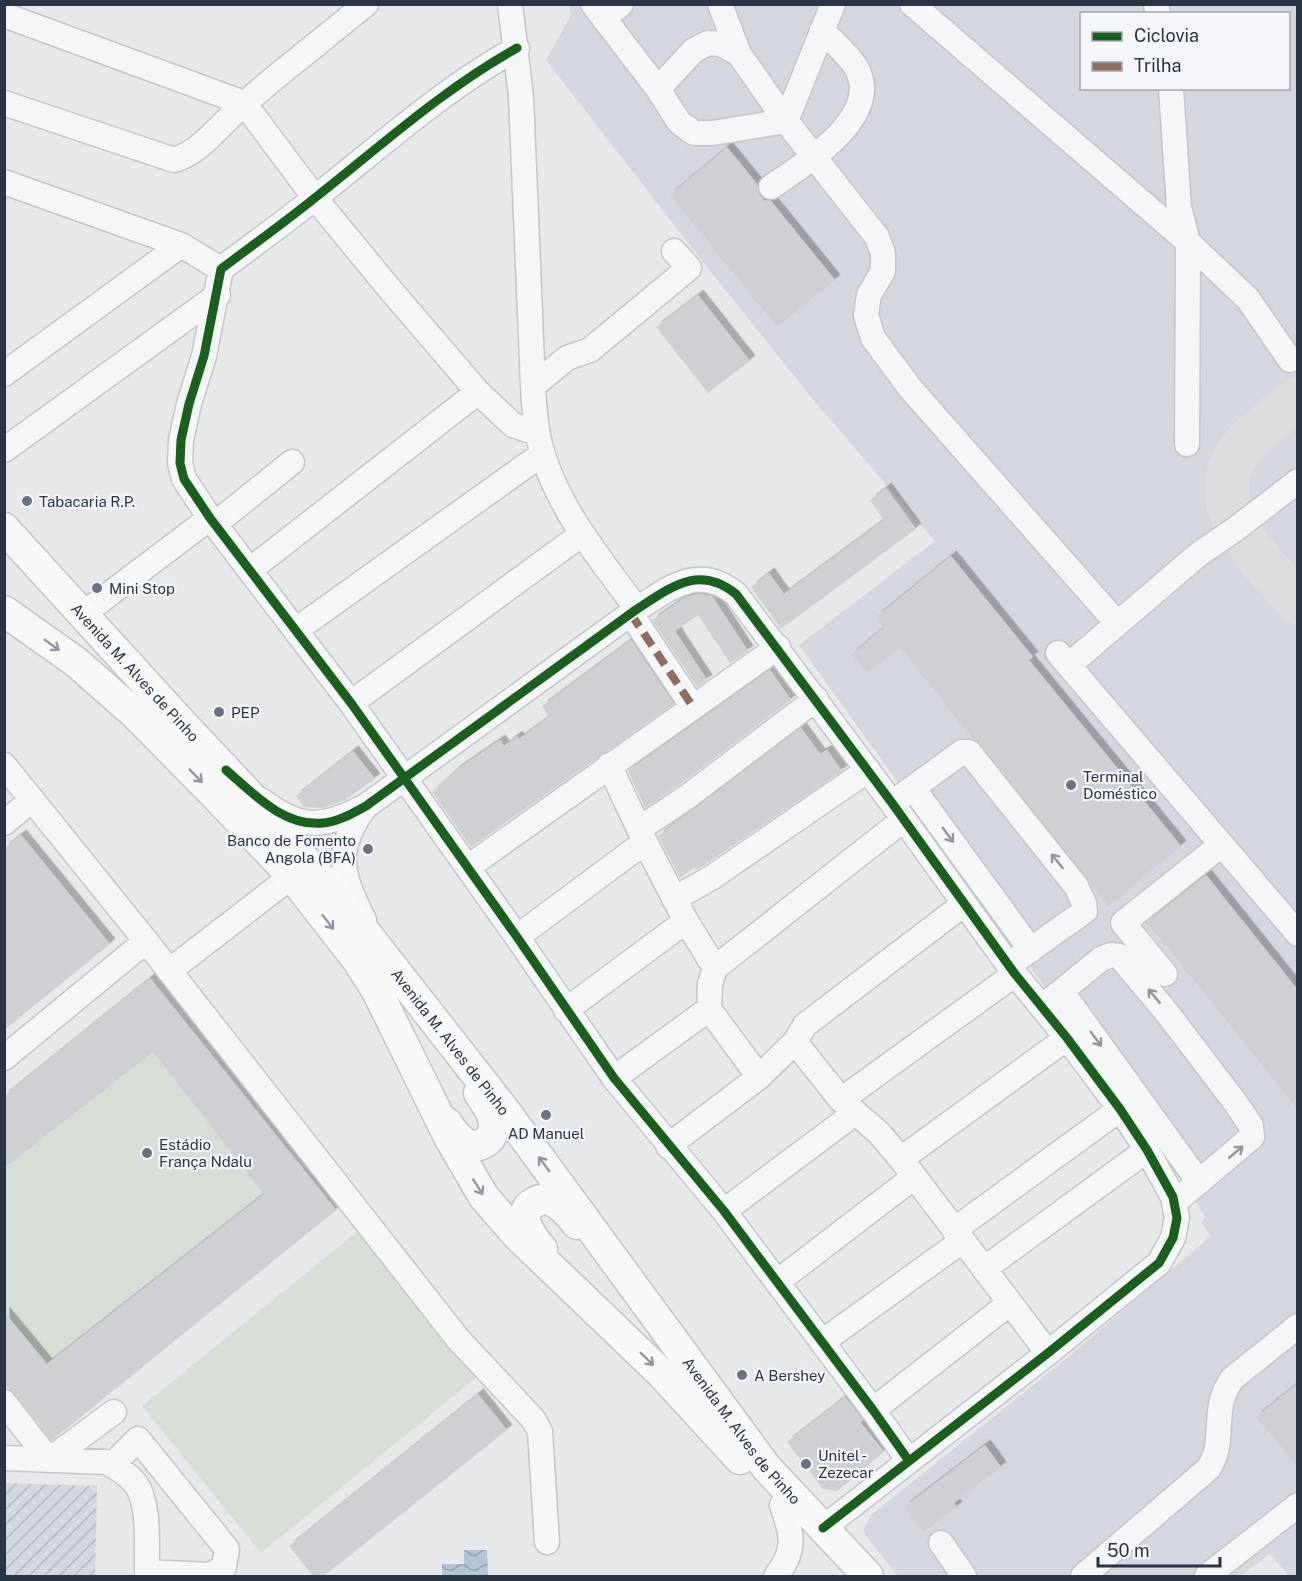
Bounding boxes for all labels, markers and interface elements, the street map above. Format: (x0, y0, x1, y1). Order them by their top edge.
legend (1080, 12, 1290, 90)
text: Ciclovia (1134, 25, 1199, 46)
text: Trilha (1134, 55, 1181, 76)
place label: Tabacaria R.P. (39, 493, 135, 510)
marker: Tabacaria R.P. (20, 494, 34, 508)
place label: Mini Stop (109, 580, 175, 597)
marker: Mini Stop (90, 581, 104, 595)
street label: Avenida M. Alves de Pinho (68, 599, 203, 745)
one-way arrow (44, 639, 60, 651)
place label: PEP (231, 704, 260, 721)
marker: PEP (212, 705, 226, 719)
one-way arrow (189, 768, 204, 783)
place label: Terminal Doméstico (1083, 768, 1157, 802)
marker: Terminal Doméstico (1064, 778, 1078, 792)
one-way arrow (941, 827, 954, 843)
place label: Banco de Fomento Angola (BFA) (227, 832, 356, 866)
marker: Banco de Fomento Angola (BFA) (361, 842, 375, 856)
one-way arrow (1050, 853, 1063, 869)
one-way arrow (322, 914, 335, 930)
street label: Avenida M. Alves de Pinho (388, 965, 513, 1118)
one-way arrow (1147, 989, 1161, 1004)
one-way arrow (1090, 1031, 1102, 1047)
marker: AD Manuel (539, 1108, 553, 1122)
place label: AD Manuel (508, 1125, 584, 1142)
place label: Estádio França Ndalu (159, 1136, 252, 1170)
one-way arrow (1228, 1145, 1244, 1158)
marker: Estádio França Ndalu (140, 1146, 154, 1160)
one-way arrow (538, 1156, 550, 1172)
one-way arrow (473, 1178, 485, 1195)
one-way arrow (639, 1352, 654, 1367)
street label: Avenida M. Alves de Pinho (680, 1354, 804, 1507)
place label: A Bershey (754, 1367, 825, 1384)
marker: A Bershey (735, 1368, 749, 1382)
place label: Unitel - Zezecar (818, 1447, 874, 1481)
marker: Unitel - Zezecar (799, 1457, 813, 1471)
scale bar (1098, 1530, 1220, 1568)
text: 50 m (1107, 1540, 1150, 1561)

